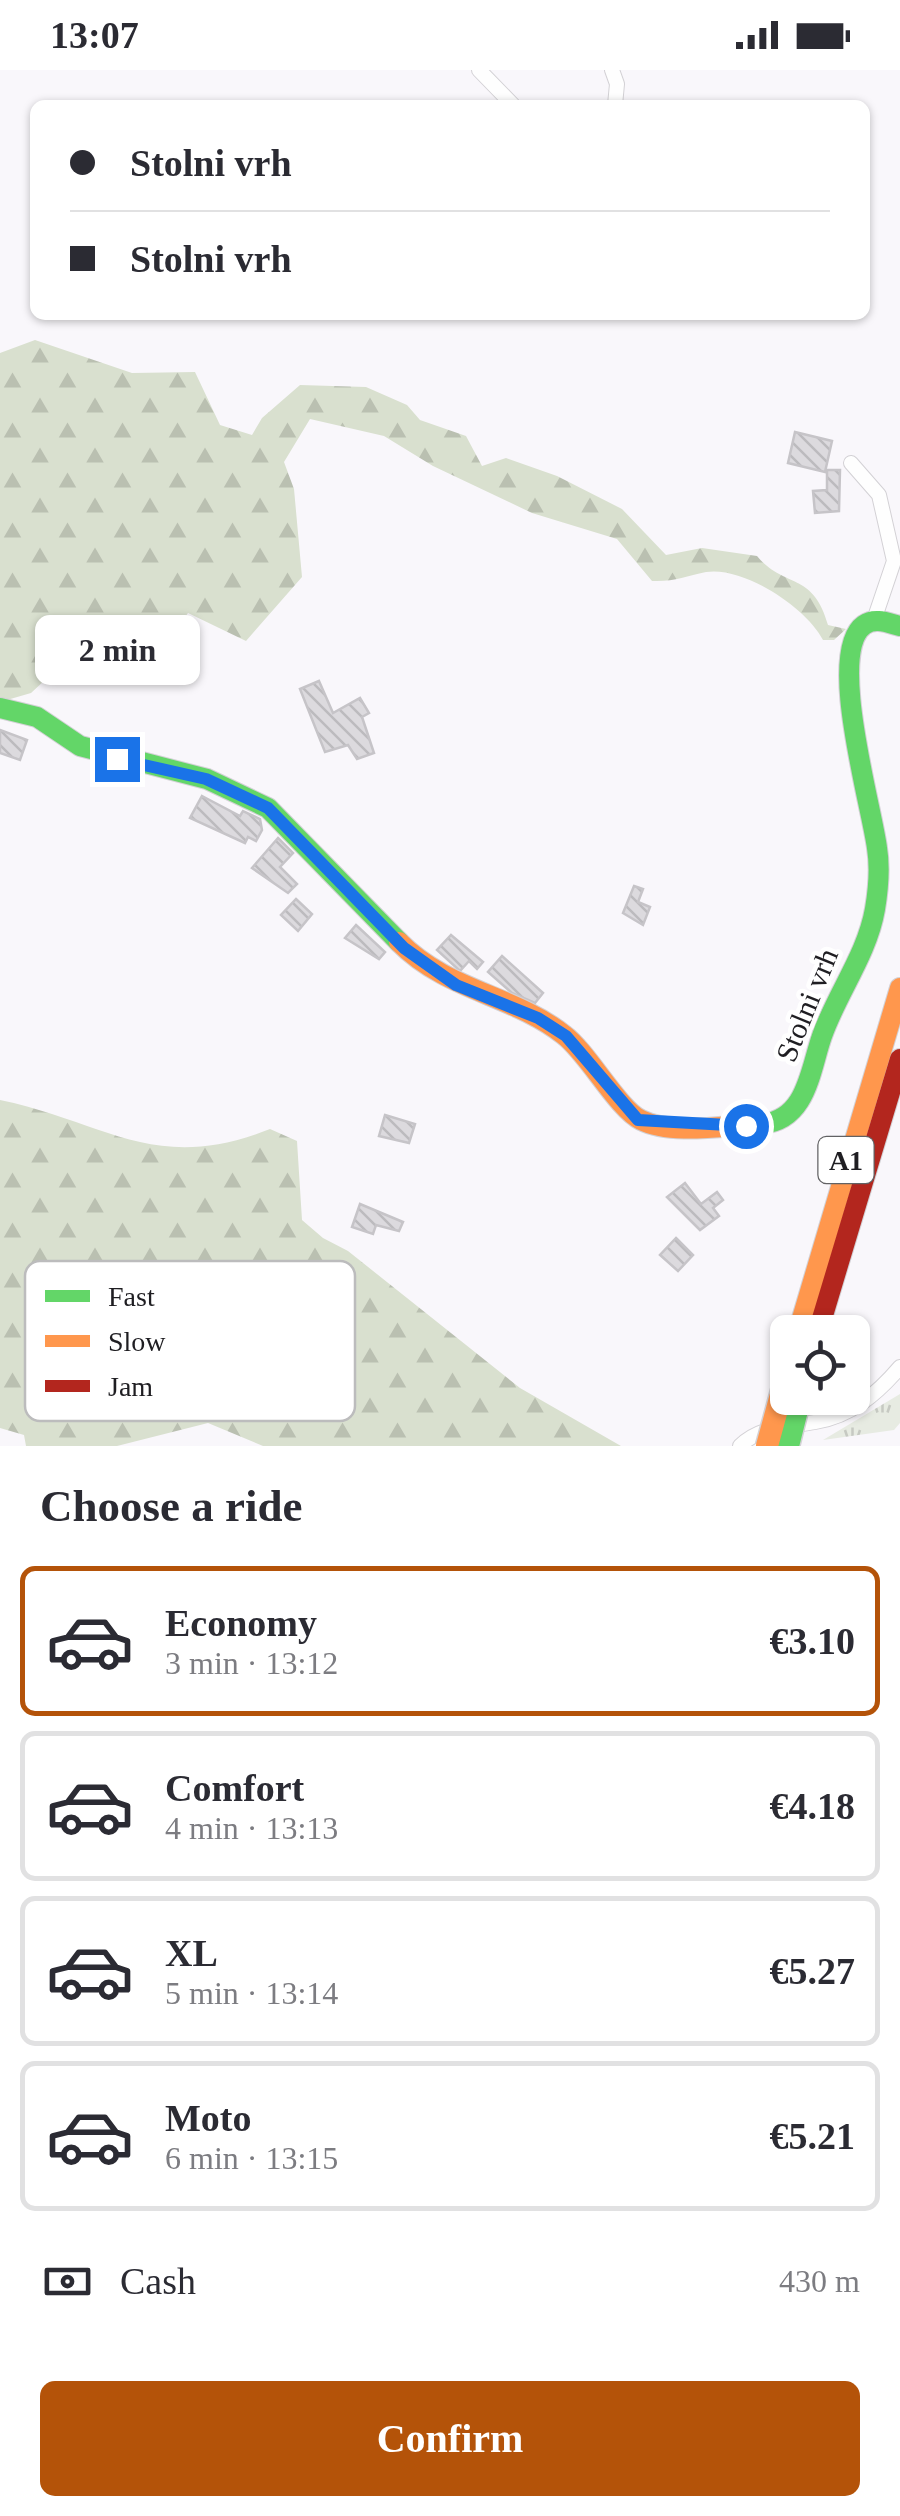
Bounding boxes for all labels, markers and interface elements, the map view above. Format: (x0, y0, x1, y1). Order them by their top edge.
text: 13:07 (50, 14, 139, 56)
text: Stolni vrh (130, 142, 292, 184)
text: Stolni vrh (130, 238, 292, 280)
callout: 2 min (34, 614, 200, 684)
text: 2 min (79, 632, 156, 668)
route end (95, 737, 140, 782)
street label: Stolni vrh (769, 943, 844, 1066)
route start (724, 1104, 769, 1149)
road number: A1 (818, 1137, 874, 1183)
legend (25, 1261, 355, 1421)
text: Fast (108, 1281, 155, 1312)
map controls (770, 1315, 870, 1415)
button: locate (770, 1315, 870, 1415)
text: Slow (108, 1326, 166, 1357)
text: Jam (108, 1371, 153, 1402)
text: Choose a ride (40, 1481, 303, 1531)
icon: car (45, 1596, 135, 1686)
text: Economy (165, 1602, 317, 1644)
text: €3.10 (770, 1620, 855, 1662)
text: 3 min · 13:12 (165, 1645, 338, 1681)
icon: car (45, 1761, 135, 1851)
text: Comfort (165, 1767, 304, 1809)
text: €4.18 (770, 1785, 855, 1827)
text: 4 min · 13:13 (165, 1810, 338, 1846)
icon: car (45, 1926, 135, 2016)
text: XL (165, 1932, 218, 1974)
text: €5.27 (770, 1950, 855, 1992)
text: 5 min · 13:14 (165, 1975, 338, 2011)
icon: car (45, 2091, 135, 2181)
text: Moto (165, 2097, 252, 2139)
text: €5.21 (770, 2115, 855, 2157)
text: 6 min · 13:15 (165, 2140, 338, 2176)
icon: cash (40, 2254, 95, 2309)
text: Cash (120, 2260, 196, 2302)
text: 430 m (779, 2263, 860, 2299)
button: Confirm (40, 2381, 860, 2496)

